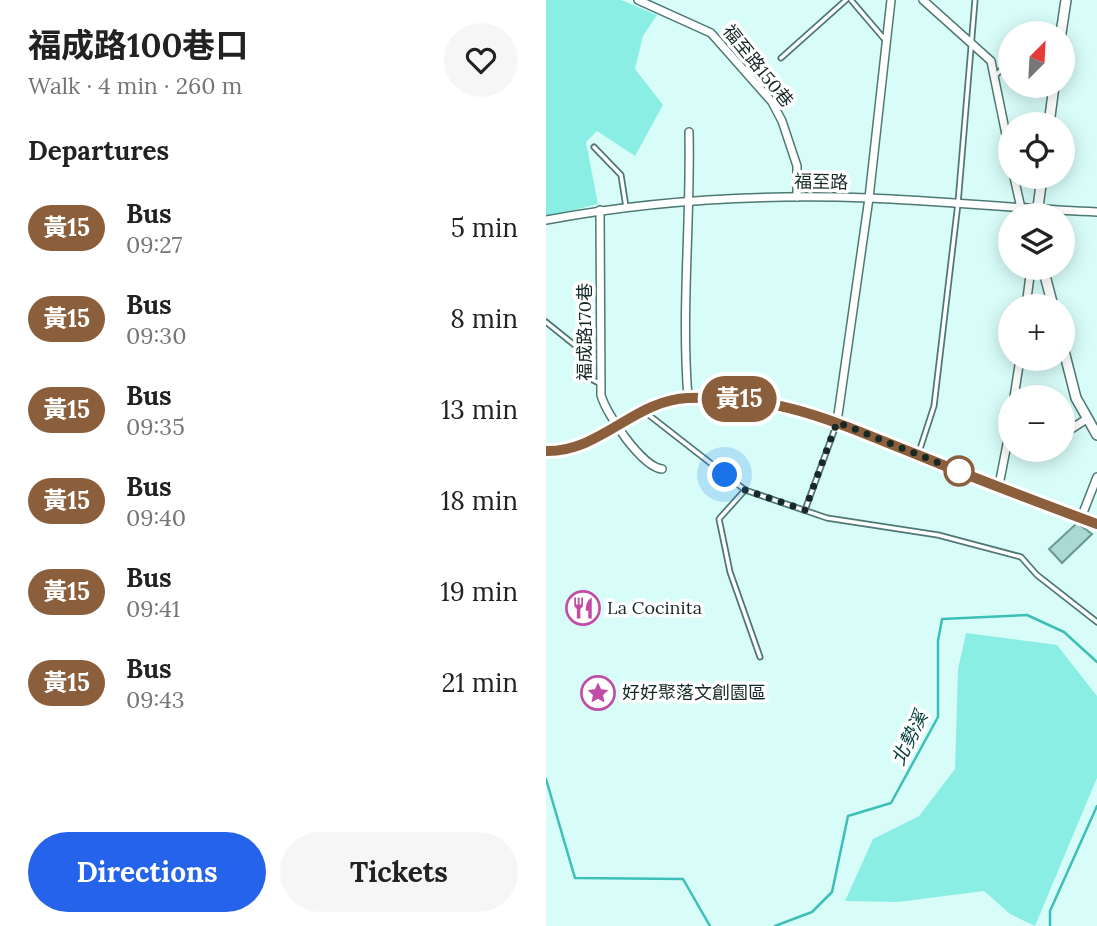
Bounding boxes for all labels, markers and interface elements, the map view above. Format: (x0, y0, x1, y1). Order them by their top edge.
street label: 福至路150巷 (718, 20, 799, 112)
north arrow (998, 21, 1074, 98)
map controls (998, 21, 1075, 462)
button: heart (444, 23, 518, 97)
text: 福成路100巷口 (28, 24, 248, 66)
text: Walk · 4 min · 260 m (28, 71, 242, 100)
button: locate (998, 112, 1075, 189)
text: Departures (28, 134, 169, 167)
street label: 福至路 (794, 170, 848, 193)
text: Bus (126, 197, 172, 230)
button: layers (998, 203, 1075, 280)
text: 5 min (451, 211, 518, 244)
text: 黃15 (43, 212, 90, 243)
text: 09:27 (126, 230, 182, 259)
street label: 福成路170巷 (573, 283, 596, 381)
text: Bus (126, 288, 172, 321)
button: + (998, 294, 1075, 371)
text: 8 min (450, 302, 518, 335)
text: 黃15 (43, 303, 90, 334)
text: 09:30 (126, 321, 186, 350)
line badge: 黃15 (699, 376, 779, 422)
text: Bus (126, 379, 172, 412)
text: 黃15 (716, 383, 762, 414)
button: − (998, 385, 1075, 462)
text: 13 min (441, 393, 518, 426)
text: 黃15 (43, 394, 90, 425)
text: 09:35 (126, 412, 185, 441)
unlabelled marker (944, 456, 974, 486)
your location (707, 457, 742, 492)
text: Bus (126, 470, 172, 503)
text: 18 min (441, 484, 518, 517)
text: 黃15 (43, 485, 90, 516)
text: 09:40 (126, 503, 186, 532)
text: Bus (126, 561, 172, 594)
text: 19 min (440, 575, 518, 608)
text: 黃15 (43, 576, 90, 607)
restaurant icon: La Cocinita (564, 589, 602, 627)
text: 09:41 (126, 594, 180, 623)
place label: La Cocinita (607, 596, 702, 619)
text: Bus (126, 652, 172, 685)
text: 21 min (441, 666, 518, 699)
text: 黃15 (43, 667, 90, 698)
place icon: 好好聚落文創園區 (579, 674, 617, 712)
place label: 好好聚落文創園區 (622, 681, 766, 704)
text: 09:43 (126, 685, 185, 714)
water label: 北勢溪 (886, 704, 934, 769)
button: Directions (28, 832, 266, 912)
button: Tickets (280, 832, 518, 912)

